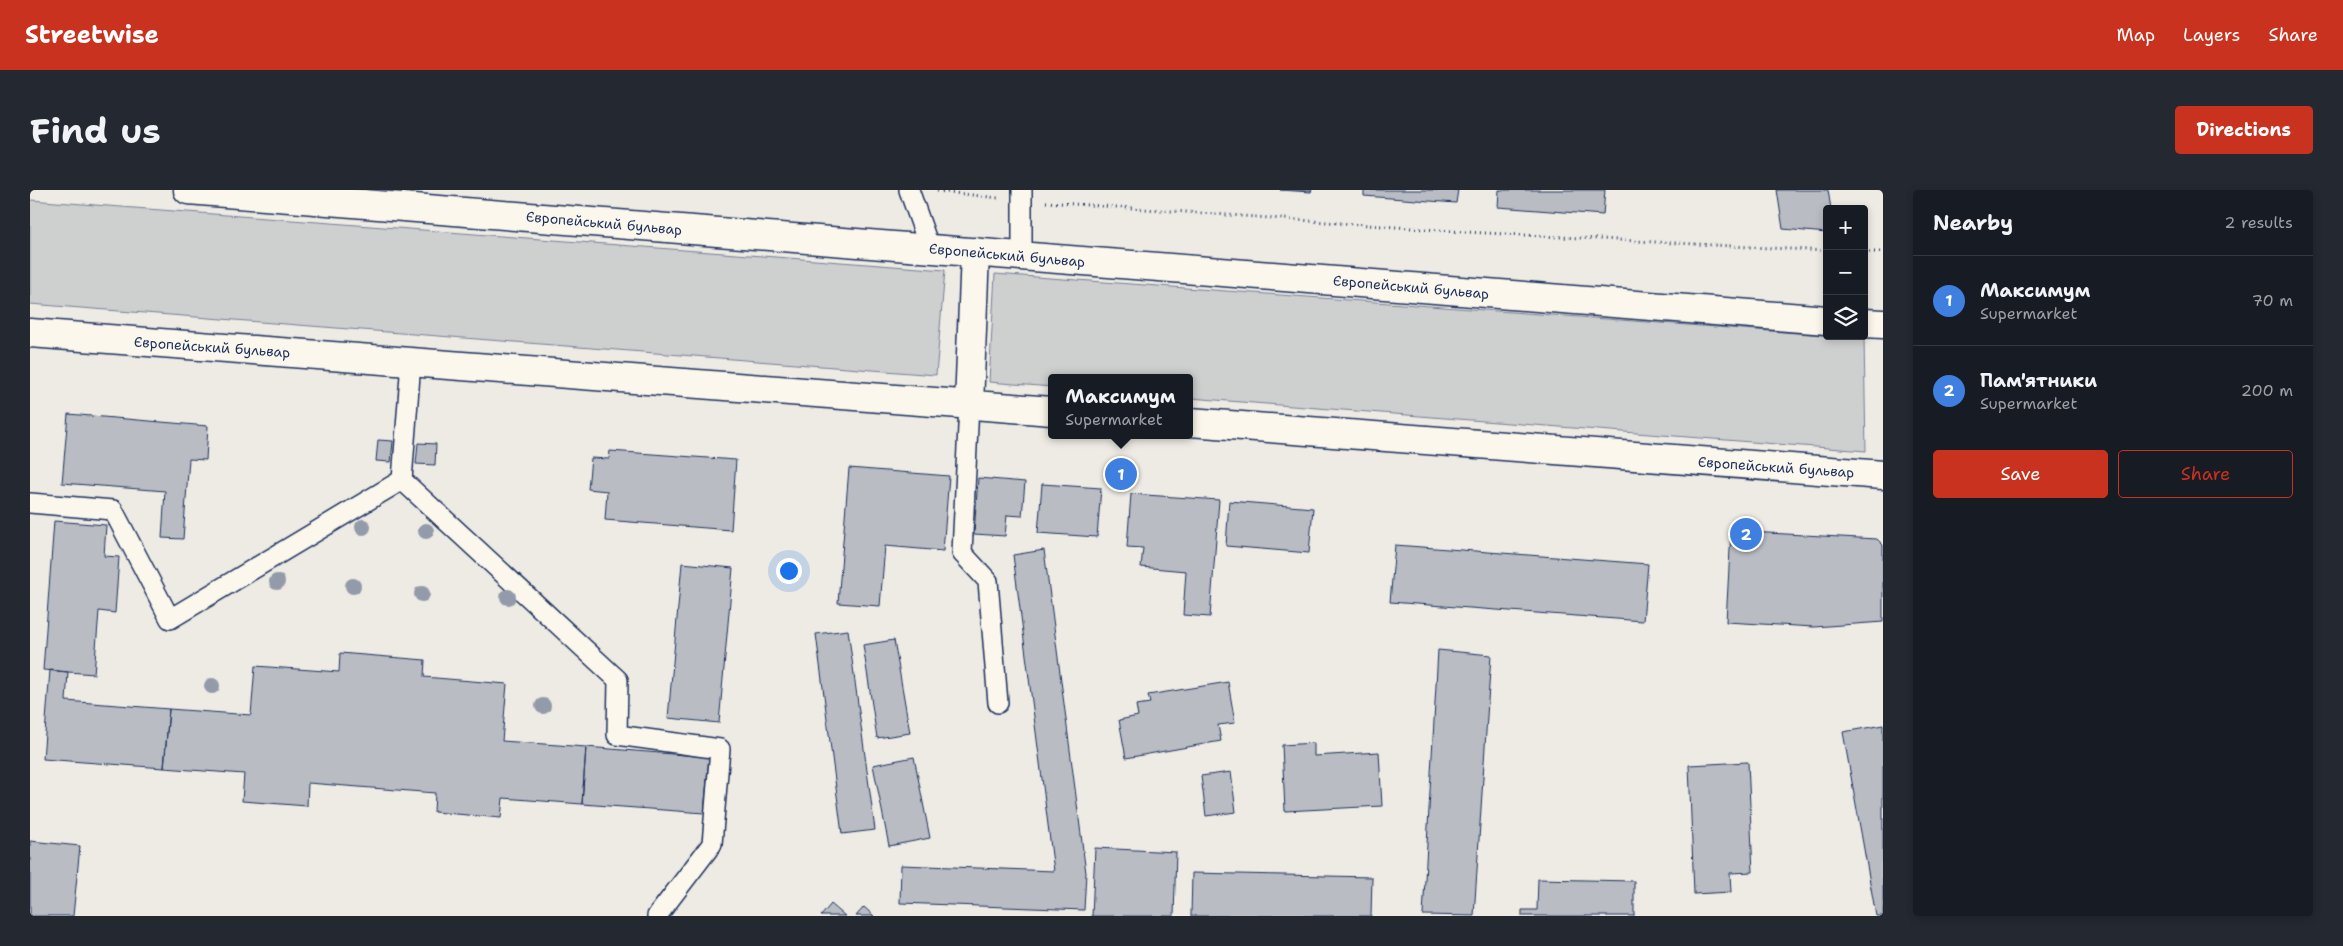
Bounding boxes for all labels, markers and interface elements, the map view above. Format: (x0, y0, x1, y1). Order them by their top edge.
text: Streetwise (25, 19, 159, 51)
text: Map (2117, 23, 2155, 47)
text: Layers (2183, 23, 2240, 47)
text: Share (2268, 23, 2318, 47)
button: Directions (2175, 106, 2313, 154)
text: Find us (30, 107, 161, 154)
map controls (1823, 205, 1868, 340)
button: + (1823, 205, 1868, 250)
street label: Європейський бульвар (525, 207, 683, 239)
text: Nearby (1933, 209, 2013, 237)
text: 2 results (2224, 212, 2293, 233)
street label: Європейський бульвар (928, 239, 1086, 271)
button: − (1823, 250, 1868, 295)
street label: Європейський бульвар (1332, 271, 1490, 303)
text: Максимум (1980, 278, 2090, 303)
text: 1 (1945, 290, 1953, 311)
text: 70 m (2252, 290, 2293, 311)
button: layers (1823, 295, 1868, 340)
text: Supermarket (1980, 303, 2077, 324)
street label: Європейський бульвар (133, 333, 291, 361)
text: Пам'ятники (1980, 368, 2097, 393)
popup (1048, 374, 1193, 439)
text: 2 (1943, 380, 1955, 401)
text: 200 m (2241, 380, 2293, 401)
text: Максимум (1065, 384, 1176, 409)
text: Supermarket (1980, 393, 2077, 414)
text: Supermarket (1065, 409, 1163, 430)
button: Save (1933, 450, 2108, 498)
button: Share (2118, 450, 2293, 498)
street label: Європейський бульвар (1697, 453, 1855, 481)
pin: 1 (1105, 455, 1137, 493)
pin: 2 (1730, 515, 1762, 553)
your location (776, 558, 802, 584)

